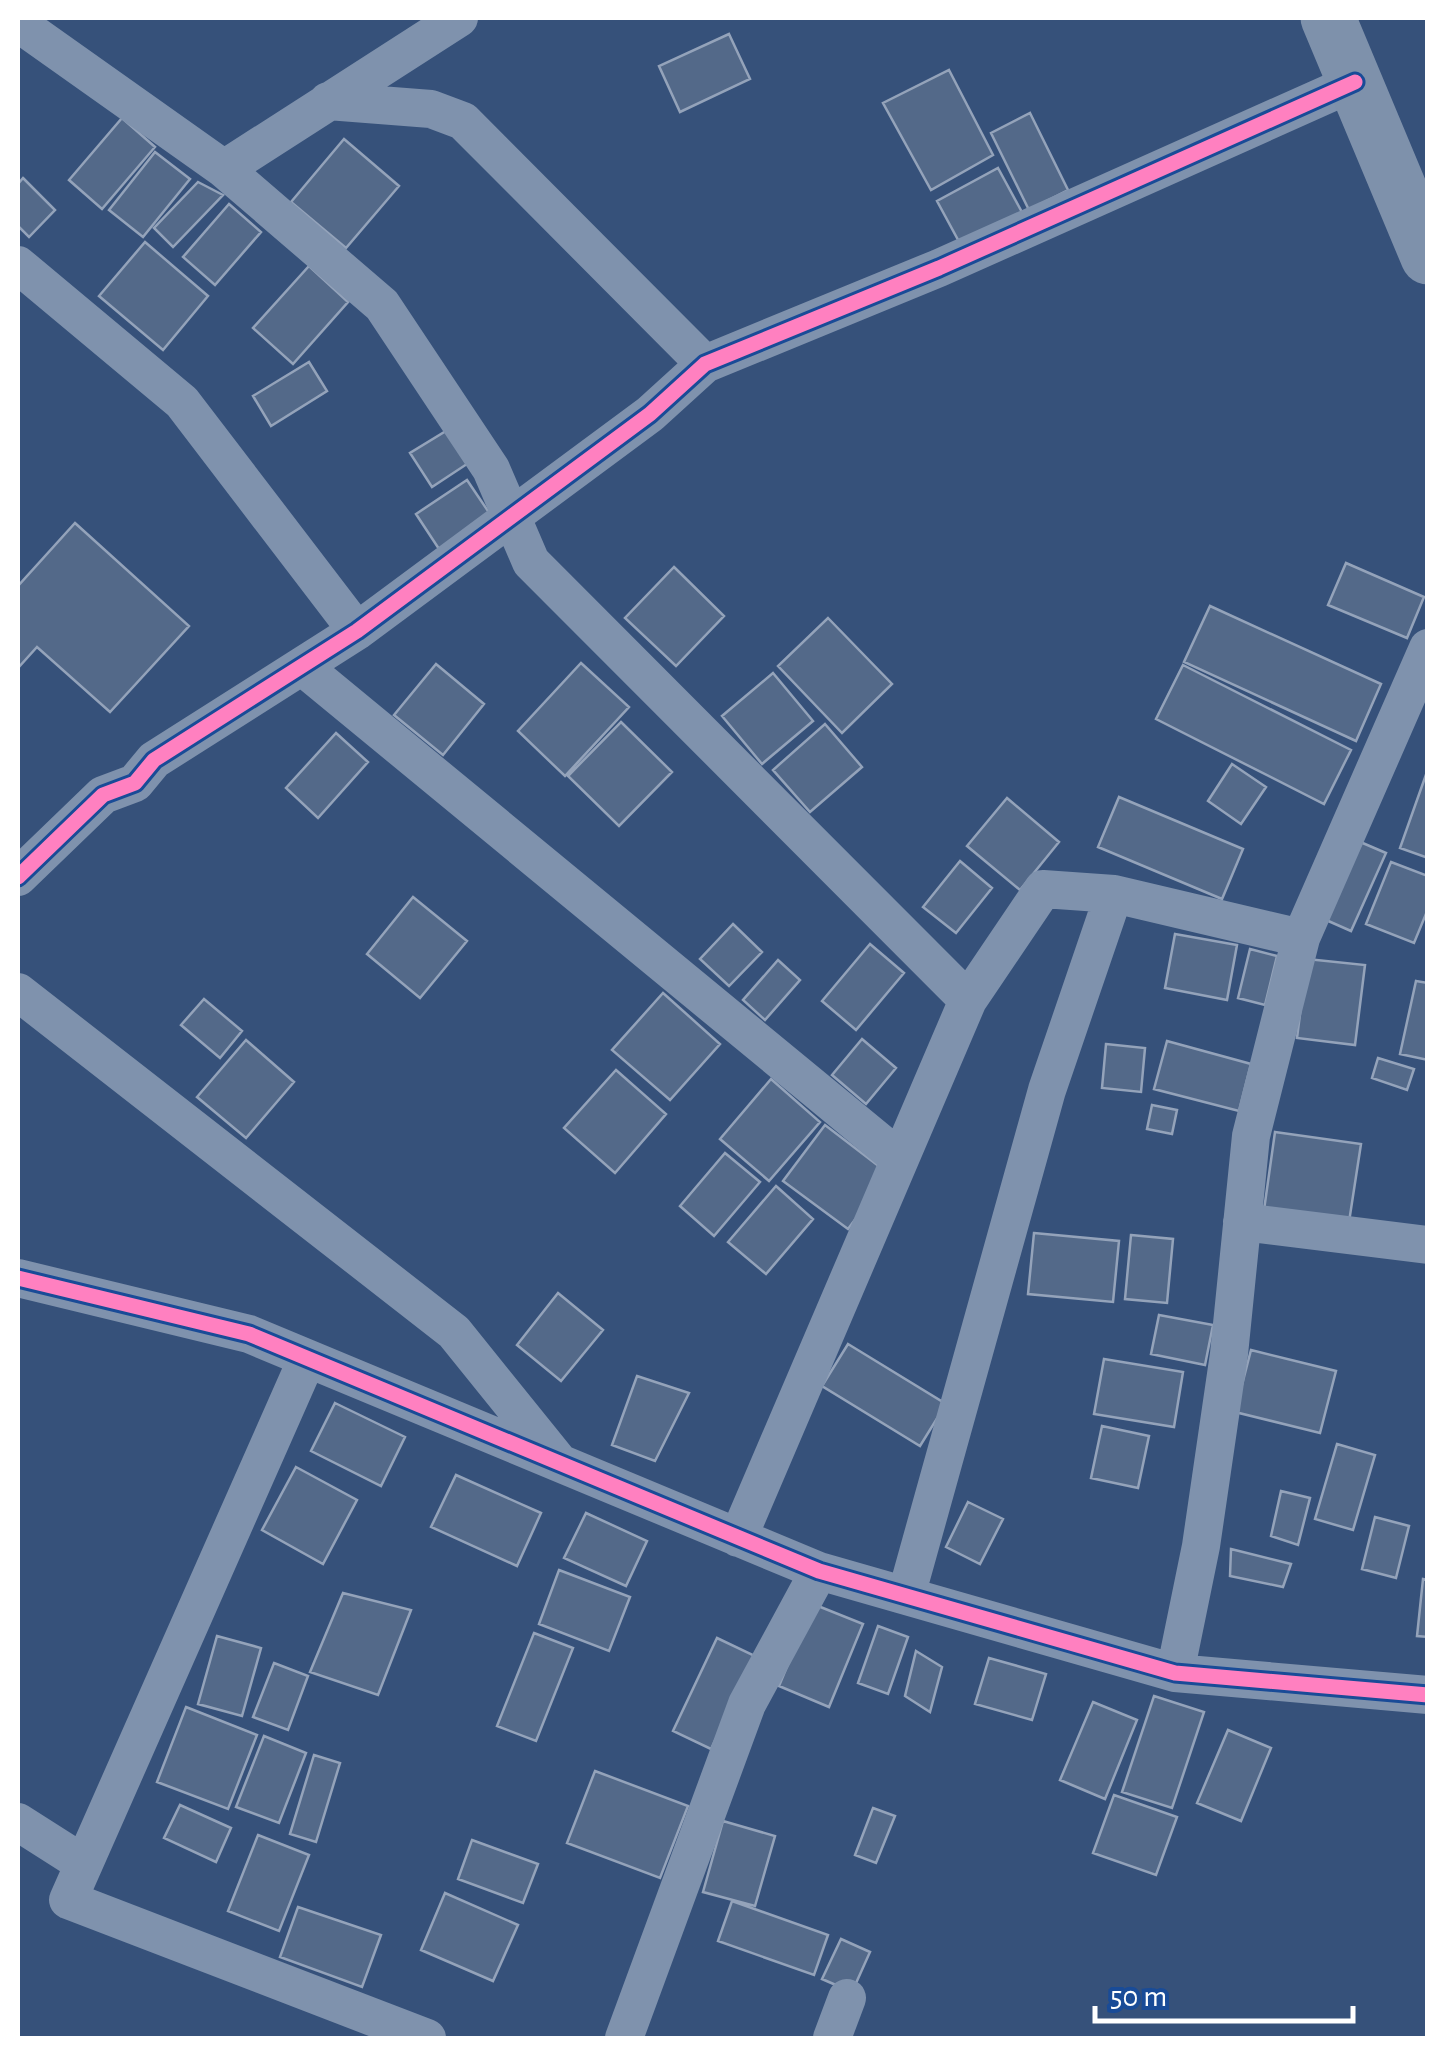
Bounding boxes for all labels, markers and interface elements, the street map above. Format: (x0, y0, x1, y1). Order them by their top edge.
scale bar (1095, 1961, 1352, 2023)
text: 50 m (1110, 1982, 1167, 2012)

